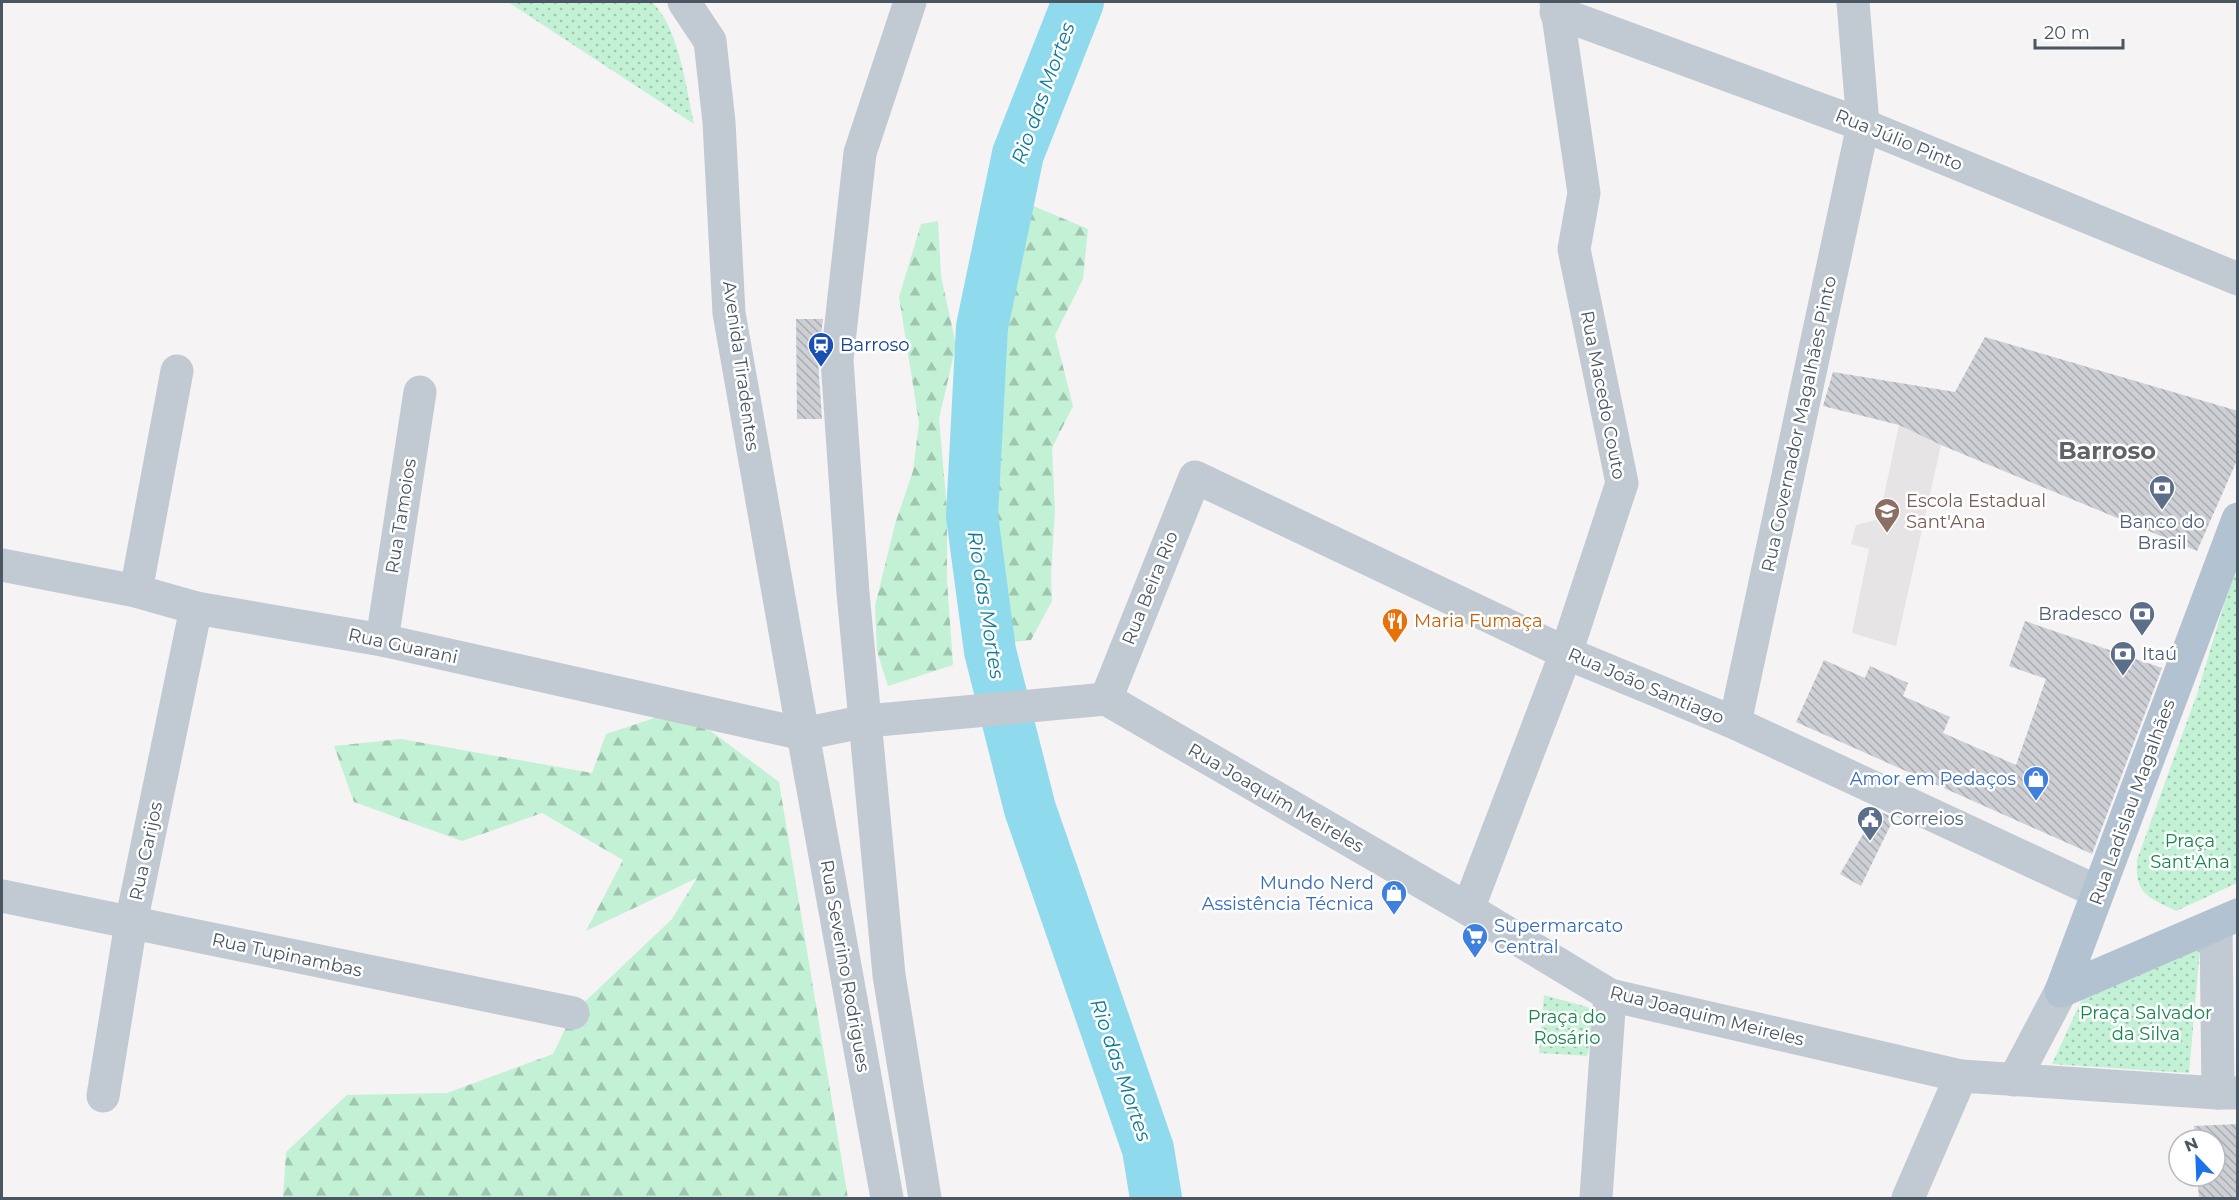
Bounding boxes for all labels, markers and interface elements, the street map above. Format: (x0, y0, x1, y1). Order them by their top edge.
scale bar (2035, 12, 2124, 50)
water label: Rio das Mortes (1006, 19, 1080, 167)
text: 20 m (2044, 22, 2090, 44)
street label: Rua Júlio Pinto (1832, 104, 1966, 176)
street label: Rua Governador Magalhães Pinto (1757, 274, 1841, 574)
street label: Avenida Tiradentes (718, 280, 764, 453)
street label: Rua Macedo Couto (1576, 309, 1630, 481)
station icon: Barroso (806, 330, 836, 368)
place label: Barroso (840, 334, 910, 356)
district label: Barroso (2058, 436, 2156, 465)
street label: Rua Tamoios (381, 457, 421, 575)
bank icon: Banco do Brasil (2147, 473, 2177, 511)
place label: Escola Estadual Sant'Ana (1906, 490, 2046, 533)
school or university icon: Escola Estadual Sant'Ana (1872, 496, 1902, 534)
place label: Banco do Brasil (2119, 511, 2205, 554)
street label: Rua Beira Rio (1117, 528, 1183, 648)
water label: Rio das Mortes (962, 529, 1010, 681)
bank icon: Bradesco (2127, 599, 2157, 637)
place label: Bradesco (2038, 603, 2122, 625)
restaurant icon: Maria Fumaça (1380, 606, 1410, 644)
place label: Maria Fumaça (1414, 610, 1543, 632)
street label: Rua Guarani (346, 624, 460, 668)
bank icon: Itaú (2108, 639, 2138, 677)
street label: Rua João Santiago (1565, 643, 1727, 729)
place label: Itaú (2142, 643, 2177, 665)
street label: Rua Ladislau Magalhães (2084, 696, 2180, 908)
street label: Rua Joaquim Meireles (1184, 739, 1368, 858)
shop icon: Amor em Pedaços (2021, 764, 2051, 802)
place label: Amor em Pedaços (1850, 768, 2016, 790)
street label: Rua Carijos (125, 799, 167, 903)
public building icon: Correios (1855, 804, 1885, 842)
place label: Correios (1890, 808, 1964, 830)
park label: Praça Sant'Ana (2150, 830, 2230, 873)
street label: Rua Severino Rodrigues (815, 858, 875, 1074)
place label: Mundo Nerd Assistência Técnica (1202, 872, 1374, 915)
shop icon: Mundo Nerd Assistência Técnica (1379, 878, 1409, 916)
place label: Supermarcato Central (1494, 915, 1623, 958)
supermarket icon: Supermarcato Central (1460, 921, 1490, 959)
street label: Rua Tupinambas (210, 928, 364, 982)
street label: Rua Joaquim Meireles (1608, 981, 1807, 1051)
water label: Rio das Mortes (1085, 996, 1157, 1145)
park label: Praça Salvador da Silva (2080, 1002, 2212, 1045)
park label: Praça do Rosário (1528, 1006, 1606, 1049)
north arrow (2167, 1128, 2227, 1188)
text: N (2182, 1133, 2201, 1156)

